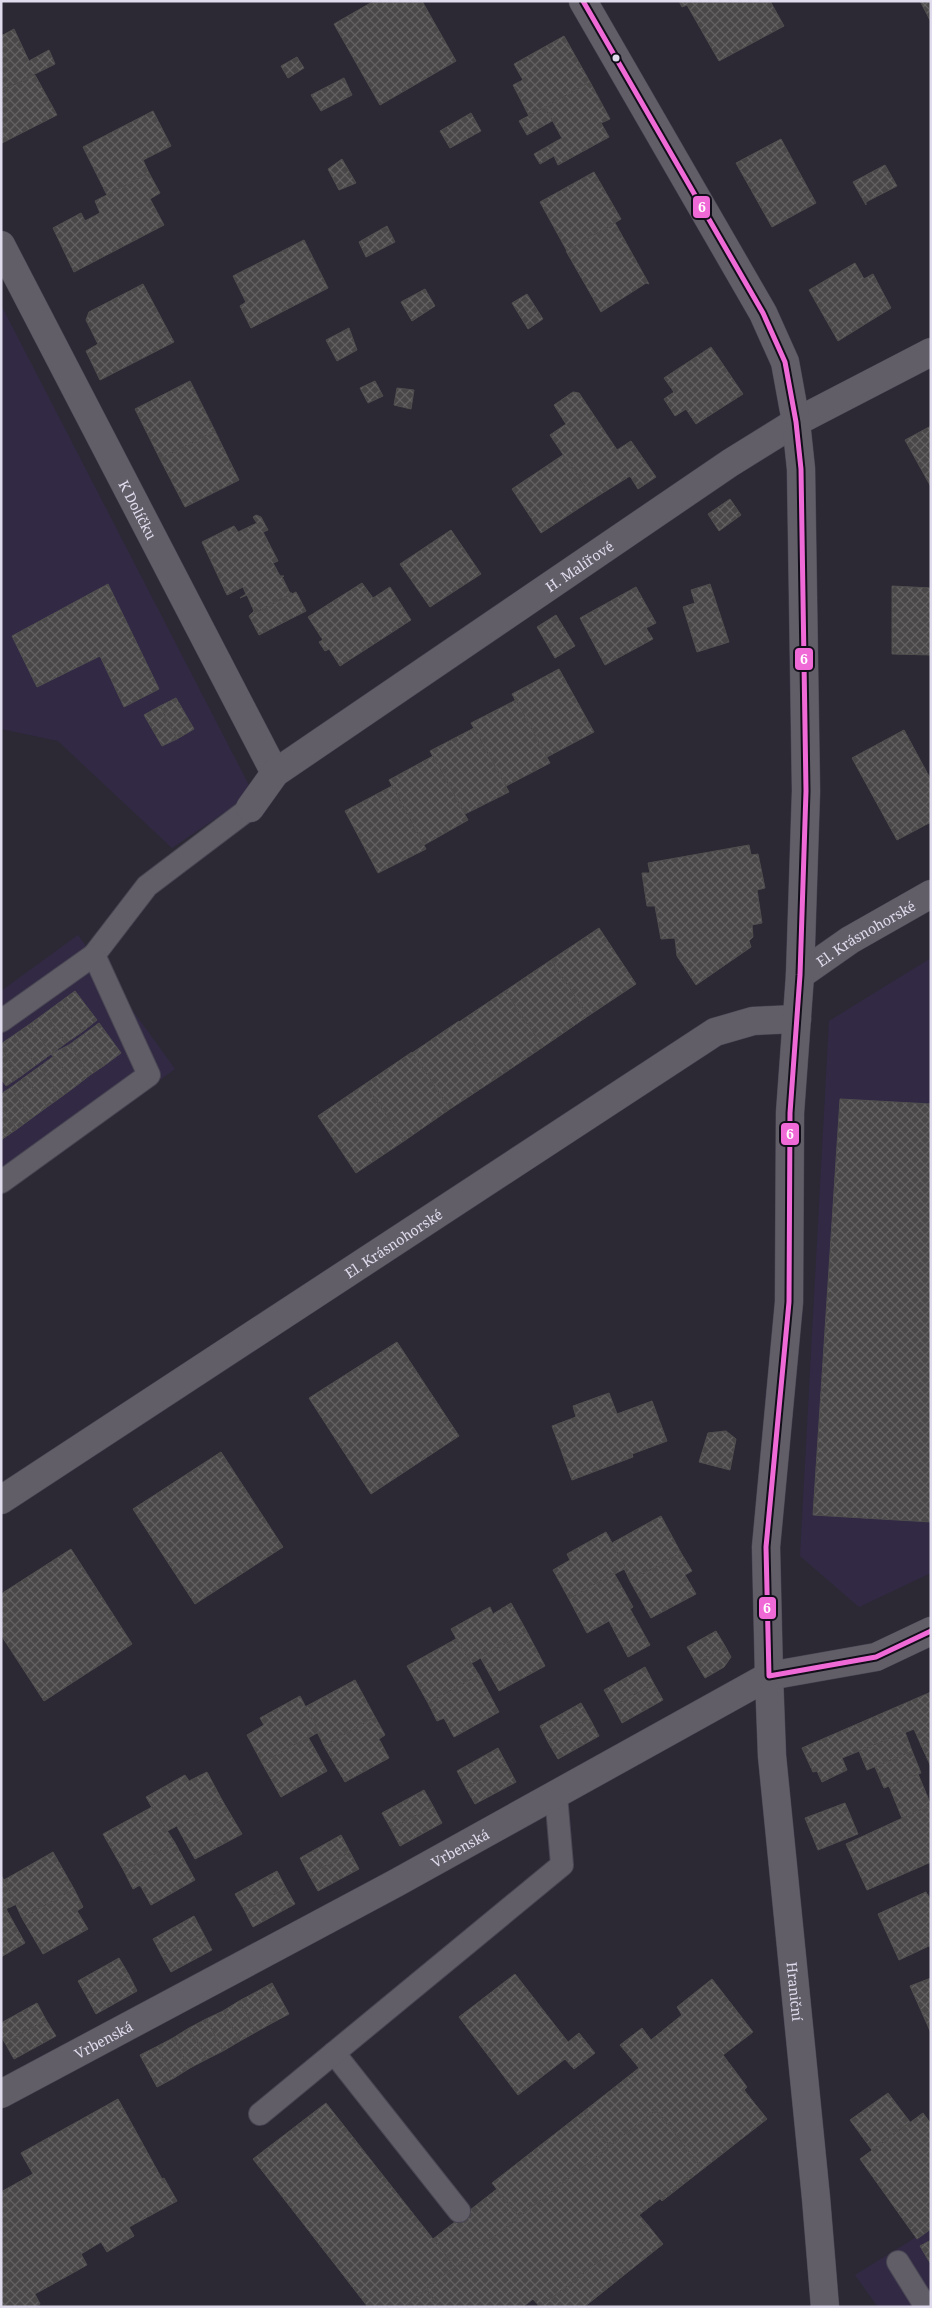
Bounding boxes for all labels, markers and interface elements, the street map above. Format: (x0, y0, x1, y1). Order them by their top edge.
unlabelled marker (611, 53, 621, 63)
line badge: 6 (692, 195, 711, 219)
text: 6 (698, 197, 706, 216)
street label: K Dolíčku (115, 476, 162, 543)
street label: H. Malířové (541, 536, 617, 596)
line badge: 6 (794, 647, 814, 671)
text: 6 (800, 649, 808, 668)
street label: El. Krásnohorské (812, 895, 919, 970)
line badge: 6 (780, 1122, 800, 1146)
text: 6 (786, 1124, 794, 1143)
street label: El. Krásnohorské (341, 1204, 446, 1282)
line badge: 6 (758, 1596, 777, 1620)
text: 6 (763, 1598, 771, 1617)
street label: Vrbenská (428, 1824, 493, 1871)
street label: Hraniční (783, 1961, 808, 2022)
street label: Vrbenská (71, 2016, 136, 2063)

